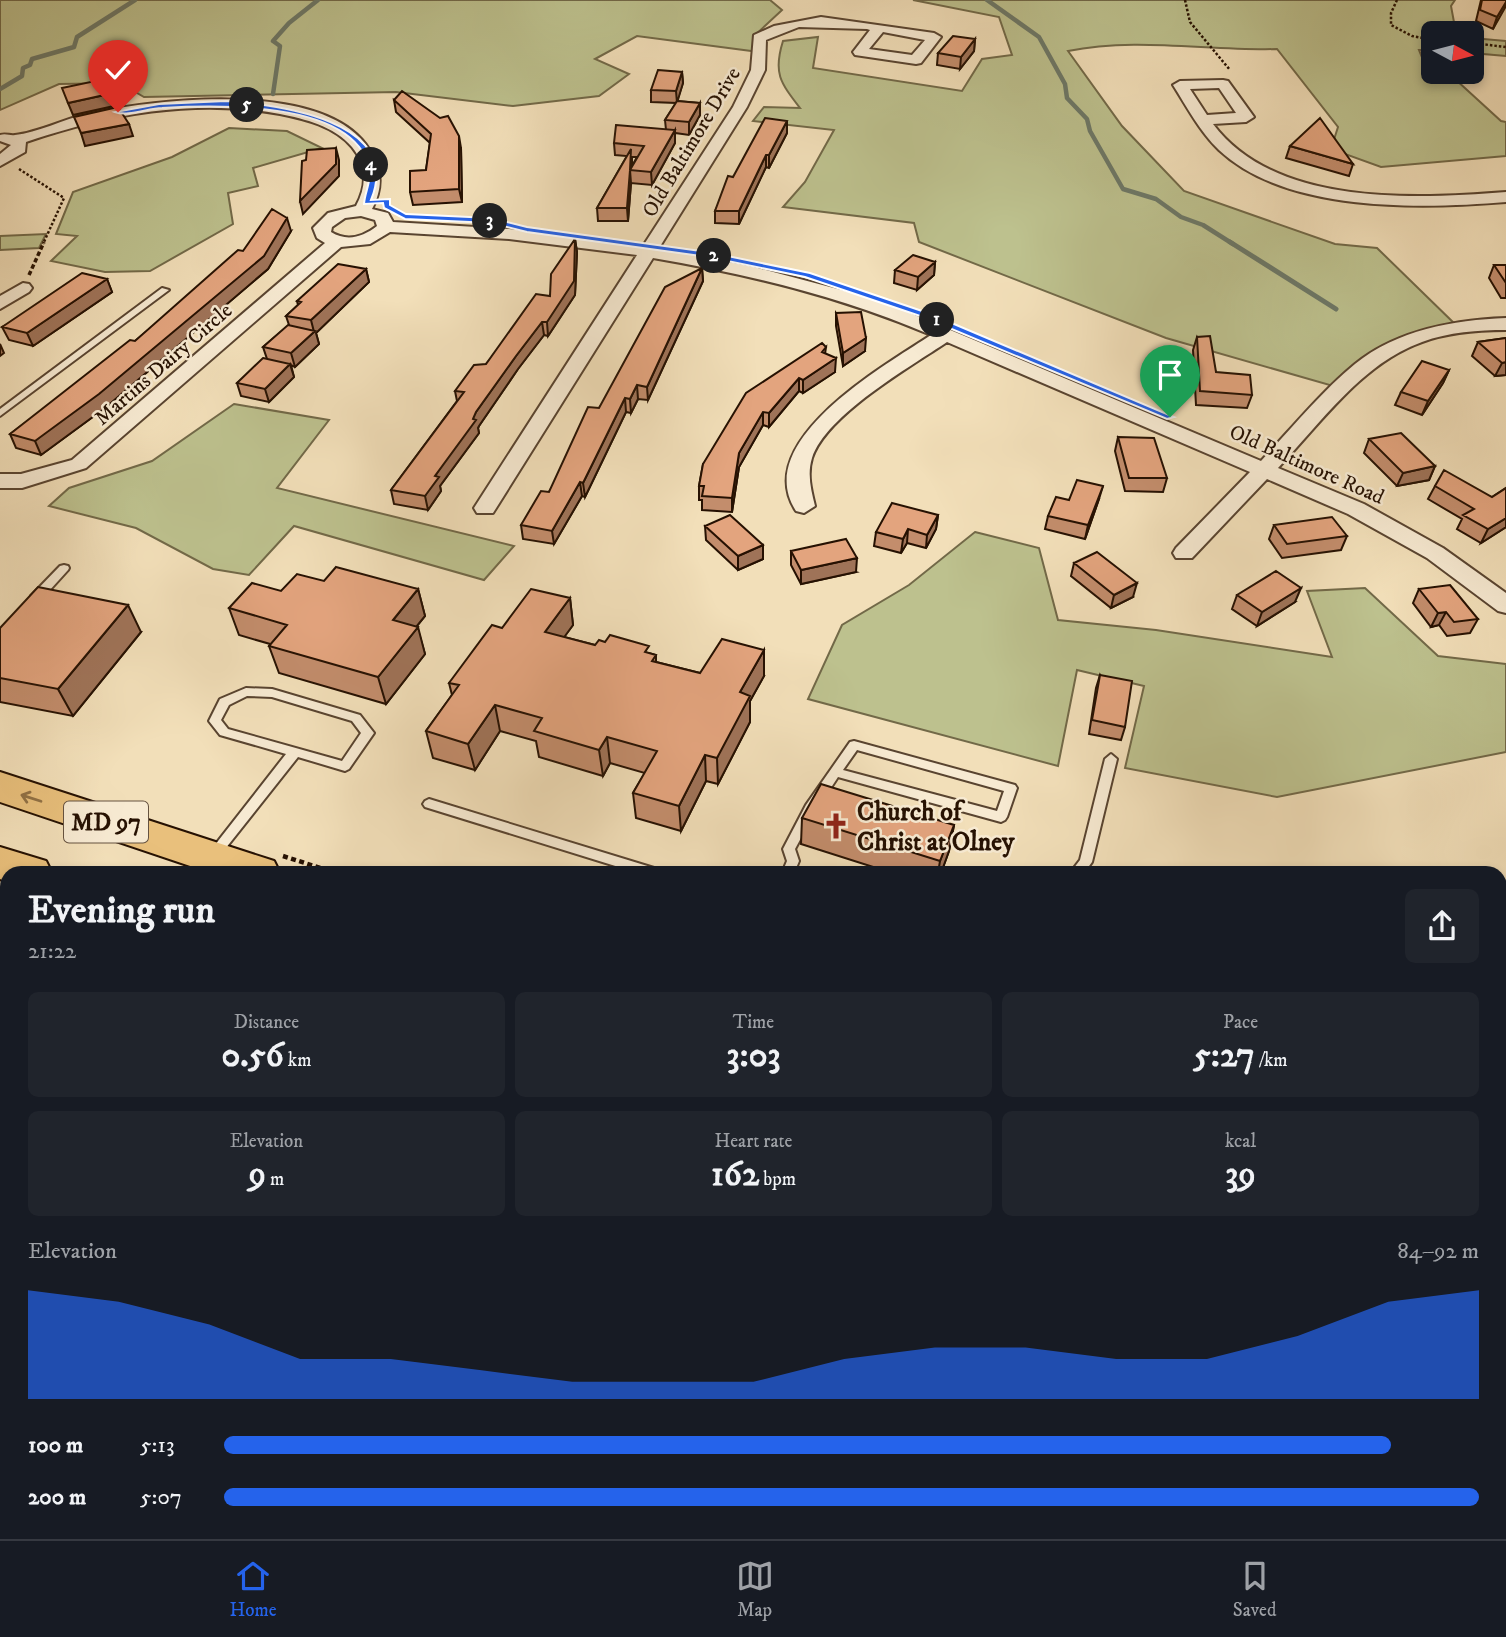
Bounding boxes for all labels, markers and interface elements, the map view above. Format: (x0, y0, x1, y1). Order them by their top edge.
north arrow (1421, 21, 1484, 84)
map controls (1421, 21, 1484, 84)
pin (88, 40, 148, 112)
icon: check (99, 51, 137, 89)
street label: Old Baltimore Drive (637, 63, 747, 222)
pin: 5 (230, 88, 264, 122)
text: 5 (242, 93, 251, 116)
pin: 4 (354, 148, 388, 182)
text: 4 (365, 153, 376, 176)
pin: 3 (472, 204, 508, 238)
text: 3 (486, 209, 493, 232)
pin: 2 (696, 238, 732, 274)
text: 2 (709, 244, 718, 267)
street label: Martins Dairy Circle (90, 298, 238, 432)
pin: 1 (920, 302, 954, 338)
text: 1 (933, 308, 940, 331)
pin (1140, 345, 1200, 417)
icon: arrive (1151, 356, 1189, 394)
street label: Old Baltimore Road (1225, 419, 1389, 511)
one-way arrow (20, 790, 42, 803)
place label: Church of Christ at Olney (857, 796, 1015, 859)
road number: MD 97 (64, 802, 148, 842)
church icon: Church of Christ at Olney (821, 811, 851, 841)
text: Evening run (28, 887, 215, 935)
button: share (1405, 889, 1479, 963)
text: 21:22 (28, 937, 76, 966)
text: Distance (234, 1011, 299, 1034)
text: Time (733, 1011, 774, 1034)
text: Pace (1223, 1011, 1258, 1034)
text: 0.56 (221, 1034, 284, 1078)
text: 3:03 (726, 1034, 781, 1078)
text: 5:27 (1193, 1034, 1255, 1078)
text: km (284, 1049, 312, 1072)
text: /km (1255, 1049, 1288, 1072)
text: Elevation (230, 1130, 303, 1153)
text: Heart rate (715, 1130, 792, 1153)
text: kcal (1225, 1130, 1256, 1153)
text: 9 (249, 1153, 266, 1197)
text: 162 (711, 1153, 759, 1197)
text: 39 (1225, 1153, 1256, 1197)
text: m (266, 1168, 284, 1191)
text: bpm (759, 1168, 796, 1191)
text: Elevation (28, 1237, 117, 1266)
text: 84–92 m (1397, 1237, 1479, 1266)
text: 100 m (28, 1431, 83, 1460)
text: 5:13 (140, 1431, 174, 1460)
text: 200 m (28, 1483, 86, 1512)
text: 5:07 (140, 1483, 182, 1512)
tab: Home (230, 1557, 277, 1622)
tab: Map (736, 1557, 774, 1622)
tab: Saved (1233, 1557, 1276, 1622)

